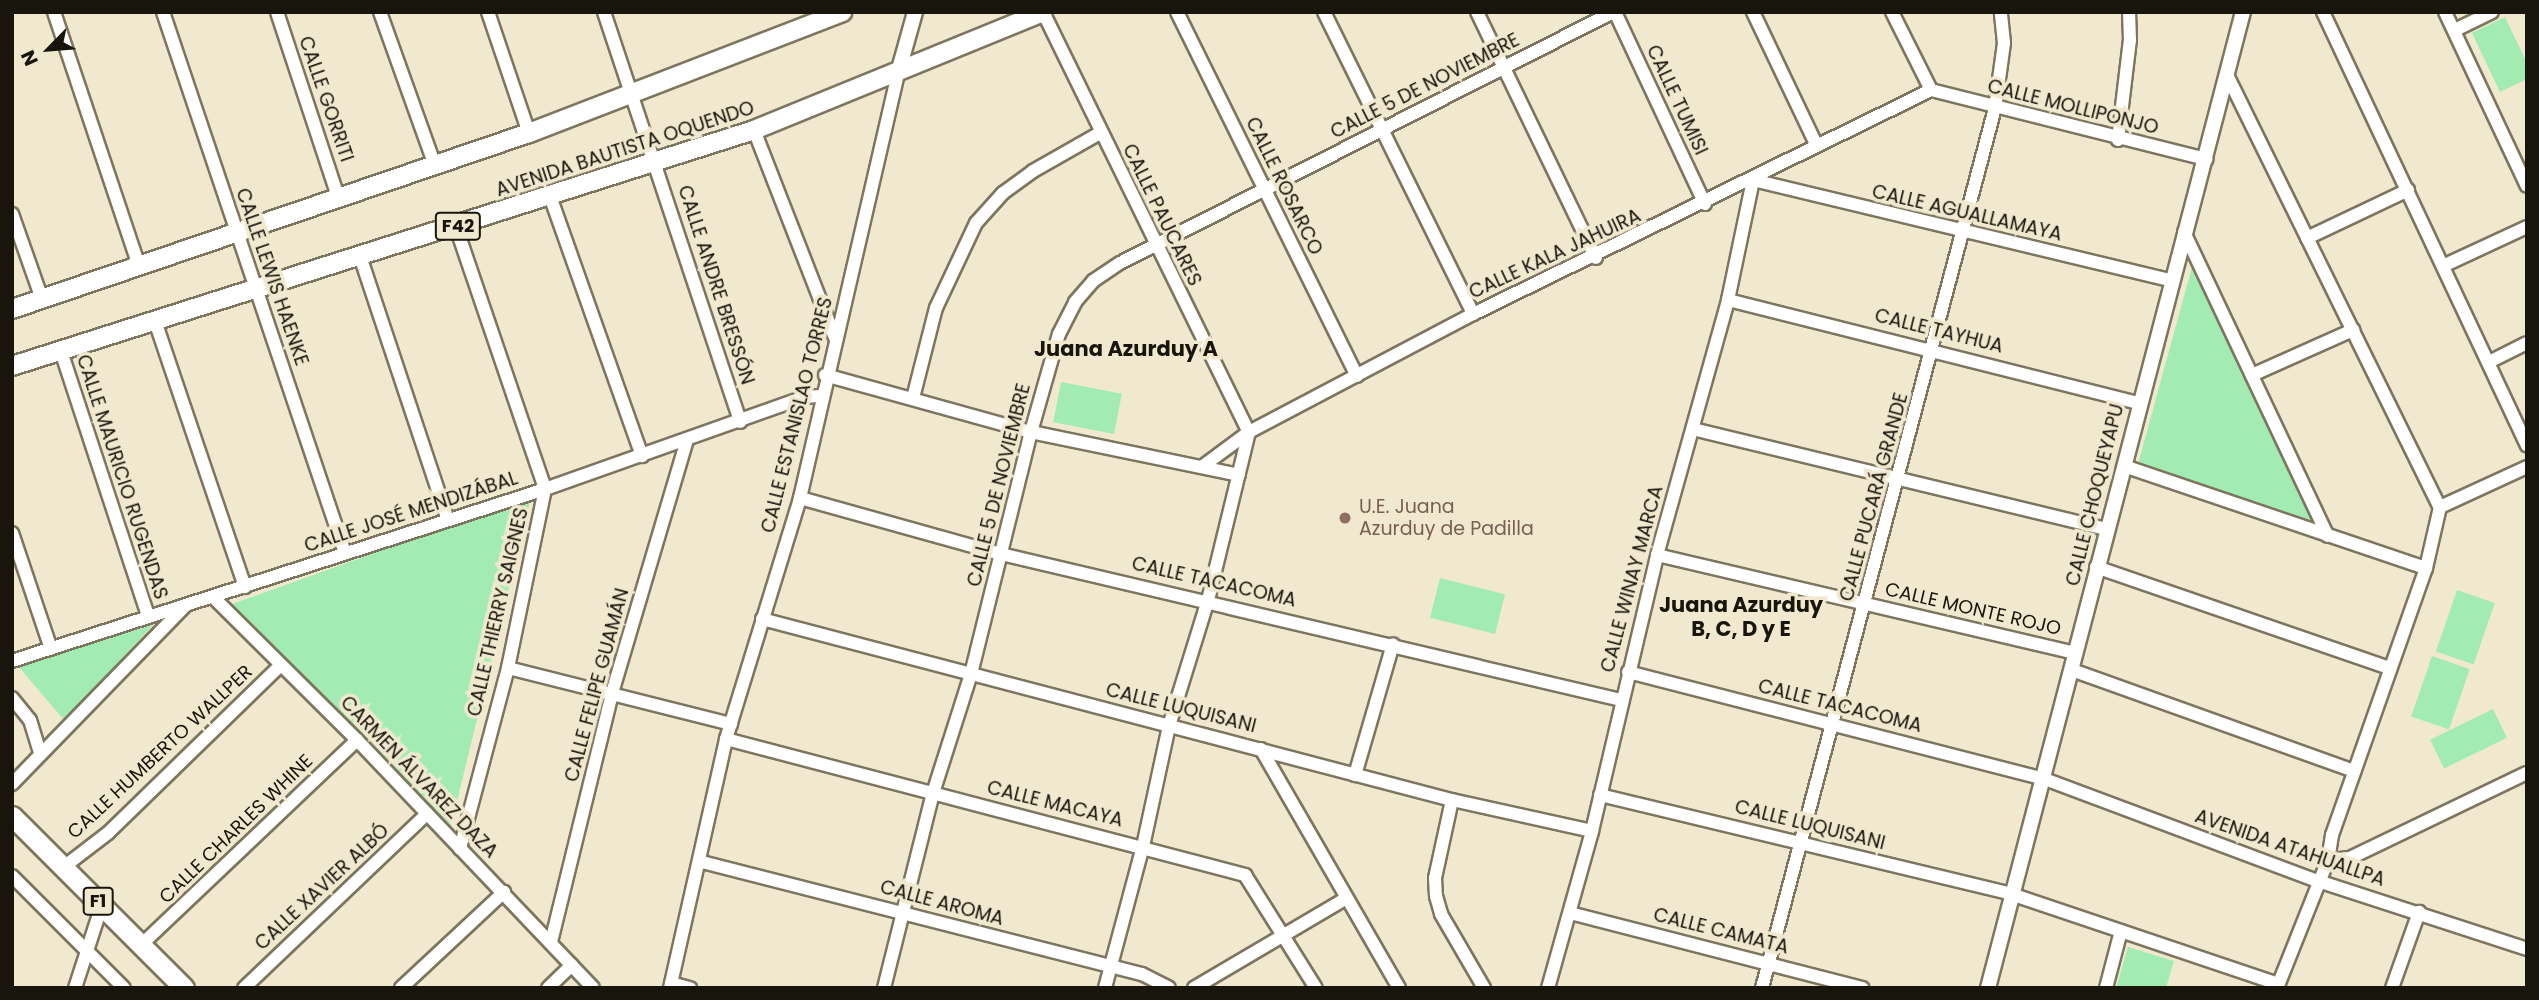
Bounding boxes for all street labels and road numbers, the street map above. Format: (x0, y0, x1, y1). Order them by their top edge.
street label: CALLE 5 DE NOVIEMBRE (1327, 28, 1523, 144)
street label: CALLE GORRITI (294, 33, 358, 165)
street label: CALLE TUMISI (1642, 41, 1712, 159)
street label: CALLE MOLLIPONJO (1985, 75, 2161, 139)
street label: AVENIDA BAUTISTA OQUENDO (493, 96, 757, 202)
street label: CALLE ROSARCO (1241, 113, 1327, 259)
street label: CALLE PAUCARES (1118, 140, 1206, 290)
street label: CALLE AGUALLAMAYA (1870, 180, 2064, 246)
street label: CALLE ANDRE BRESSÓN (673, 182, 759, 388)
street label: CALLE LEWIS HAENKE (231, 185, 313, 369)
street label: CALLE KALA JAHUIRA (1466, 204, 1644, 304)
road number: F42 (434, 211, 482, 240)
street label: CALLE ESTANISLAO TORRES (757, 295, 837, 535)
street label: CALLE TAYHUA (1872, 304, 2006, 358)
street label: CALLE MAURICIO RUGENDAS (72, 352, 172, 602)
street label: CALLE 5 DE NOVIEMBRE (963, 381, 1035, 589)
street label: CALLE PUCARÁ GRANDE (1835, 390, 1913, 604)
street label: CALLE CHOQUEYAPU (2061, 402, 2129, 588)
street label: CALLE JOSÉ MENDIZÁBAL (301, 467, 521, 557)
street label: CALLE WINAY MARCA (1596, 483, 1668, 675)
street label: CALLE THIERRY SAIGNES (463, 505, 533, 719)
street label: CALLE TACACOMA (1130, 552, 1298, 612)
street label: CALLE MONTE ROJO (1883, 578, 2063, 640)
street label: CALLE FELIPE GUAMÁN (560, 586, 634, 784)
street label: CALLE HUMBERTO WALLPER (63, 660, 257, 844)
street label: CALLE TACACOMA (1756, 675, 1924, 737)
street label: CALLE LUQUISANI (1103, 678, 1259, 738)
street label: CARMEN ÁLVAREZ DAZA (336, 691, 502, 863)
street label: CALLE CHARLES WHINE (155, 750, 317, 908)
street label: CALLE MACAYA (985, 776, 1125, 832)
street label: CALLE LUQUISANI (1732, 795, 1888, 855)
street label: AVENIDA ATAHUALLPA (2192, 805, 2388, 891)
street label: CALLE XAVIER ALBÓ (250, 819, 394, 955)
street label: CALLE AROMA (878, 876, 1006, 930)
road number: F1 (82, 887, 114, 916)
street label: CALLE CAMATA (1651, 903, 1791, 959)

